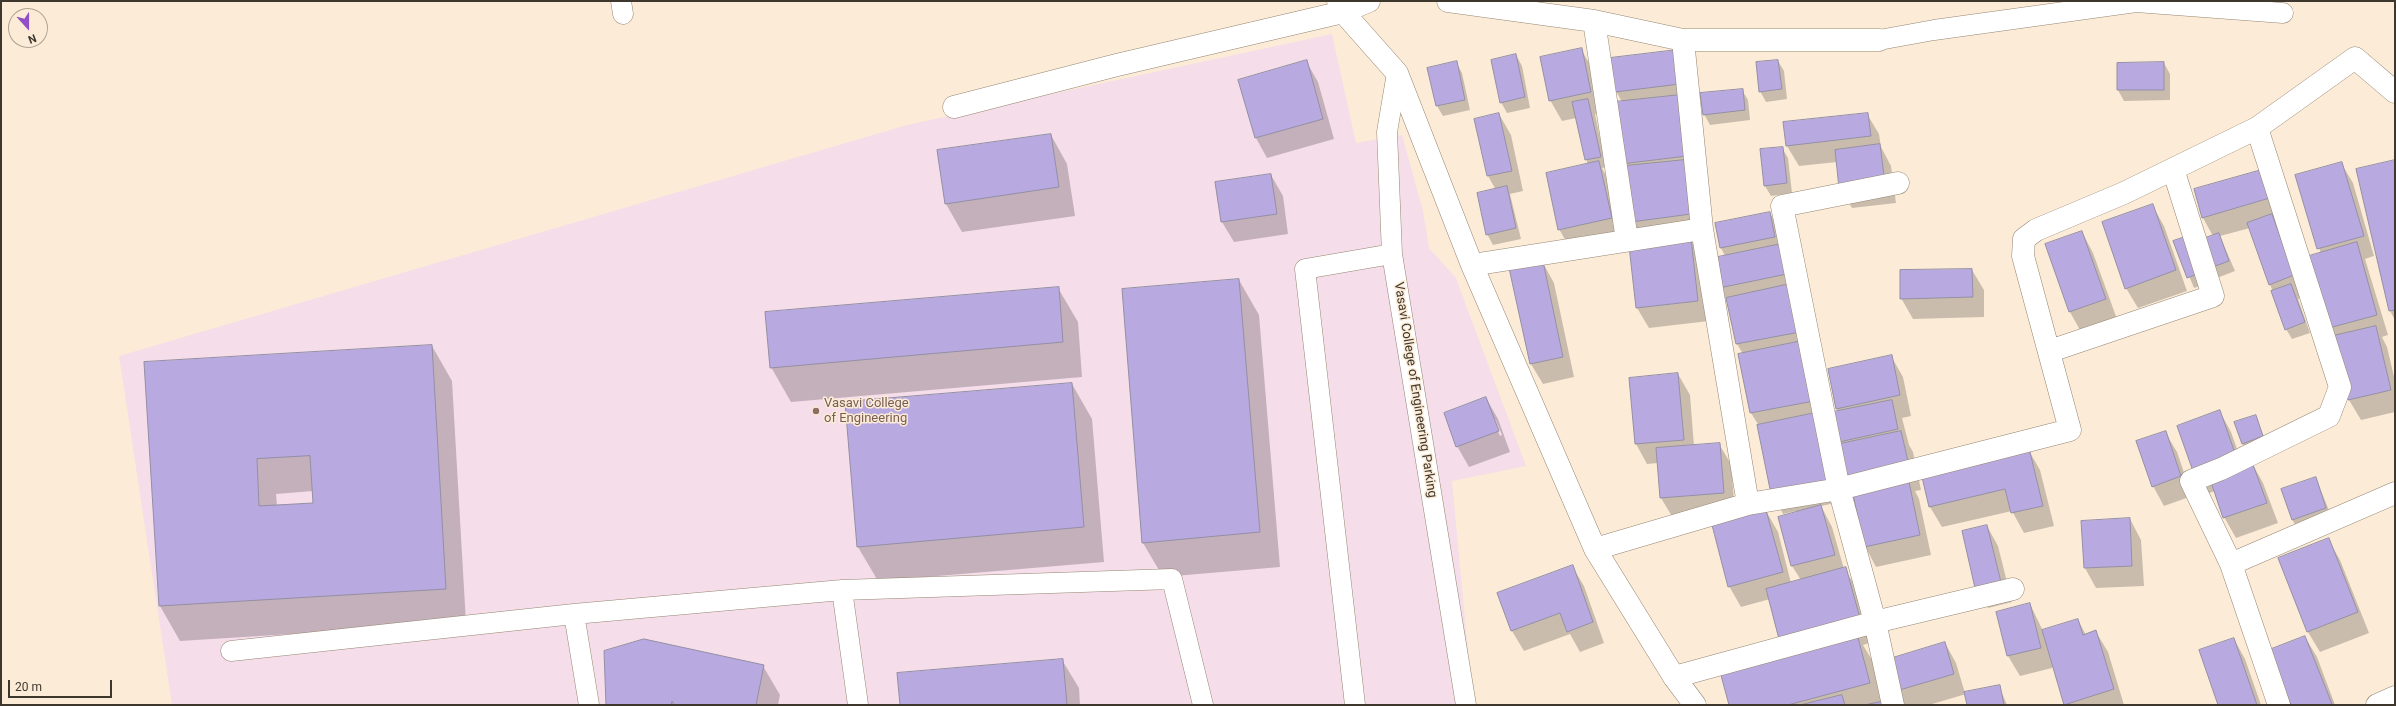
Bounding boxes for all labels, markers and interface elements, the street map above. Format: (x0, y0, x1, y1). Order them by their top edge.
north arrow (8, 8, 48, 48)
text: N (26, 31, 38, 46)
street label: Vasavi College of Engineering Parking (1390, 281, 1440, 499)
place label: Vasavi College of Engineering (824, 396, 909, 427)
marker: Vasavi College of Engineering (811, 406, 821, 416)
scale bar (10, 672, 114, 698)
text: 20 m (15, 680, 42, 694)

